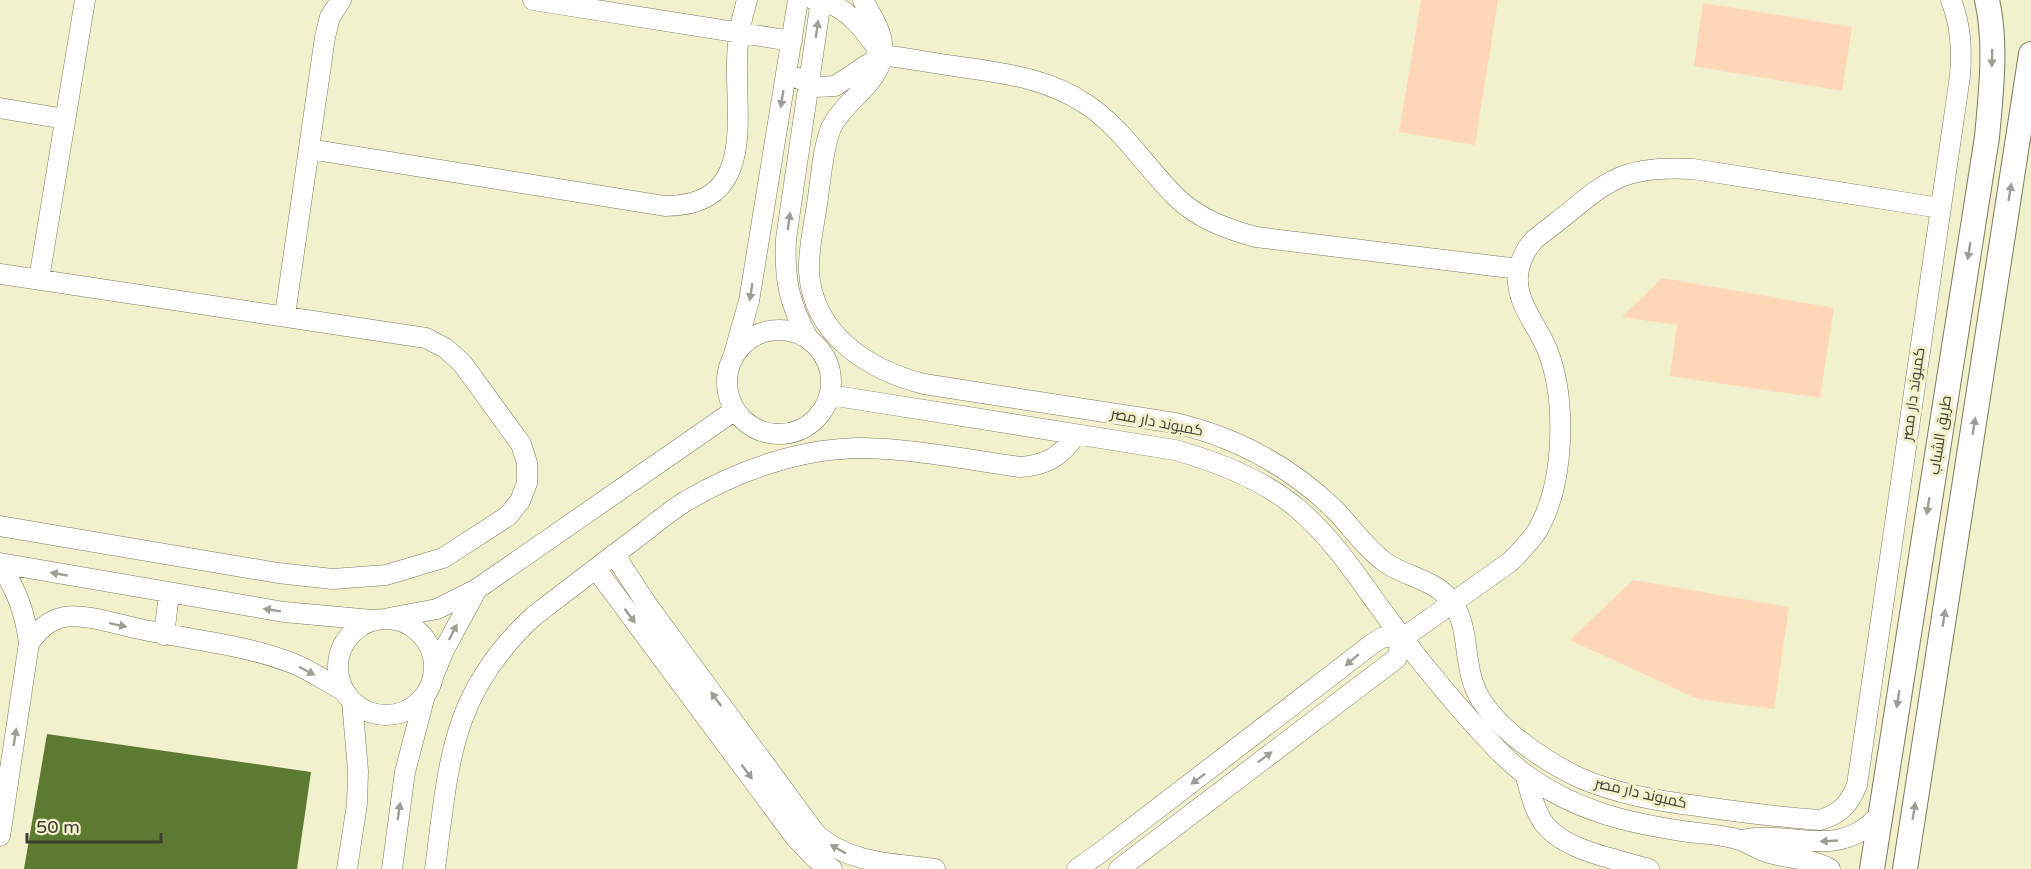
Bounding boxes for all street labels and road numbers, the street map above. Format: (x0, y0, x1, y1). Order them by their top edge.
street label: كمبوند دار مصر (1897, 346, 1928, 443)
street label: طريق الشباب (1925, 394, 1956, 476)
street label: كمبوند دار مصر (1108, 404, 1205, 440)
street label: كمبوند دار مصر (1592, 773, 1689, 812)

